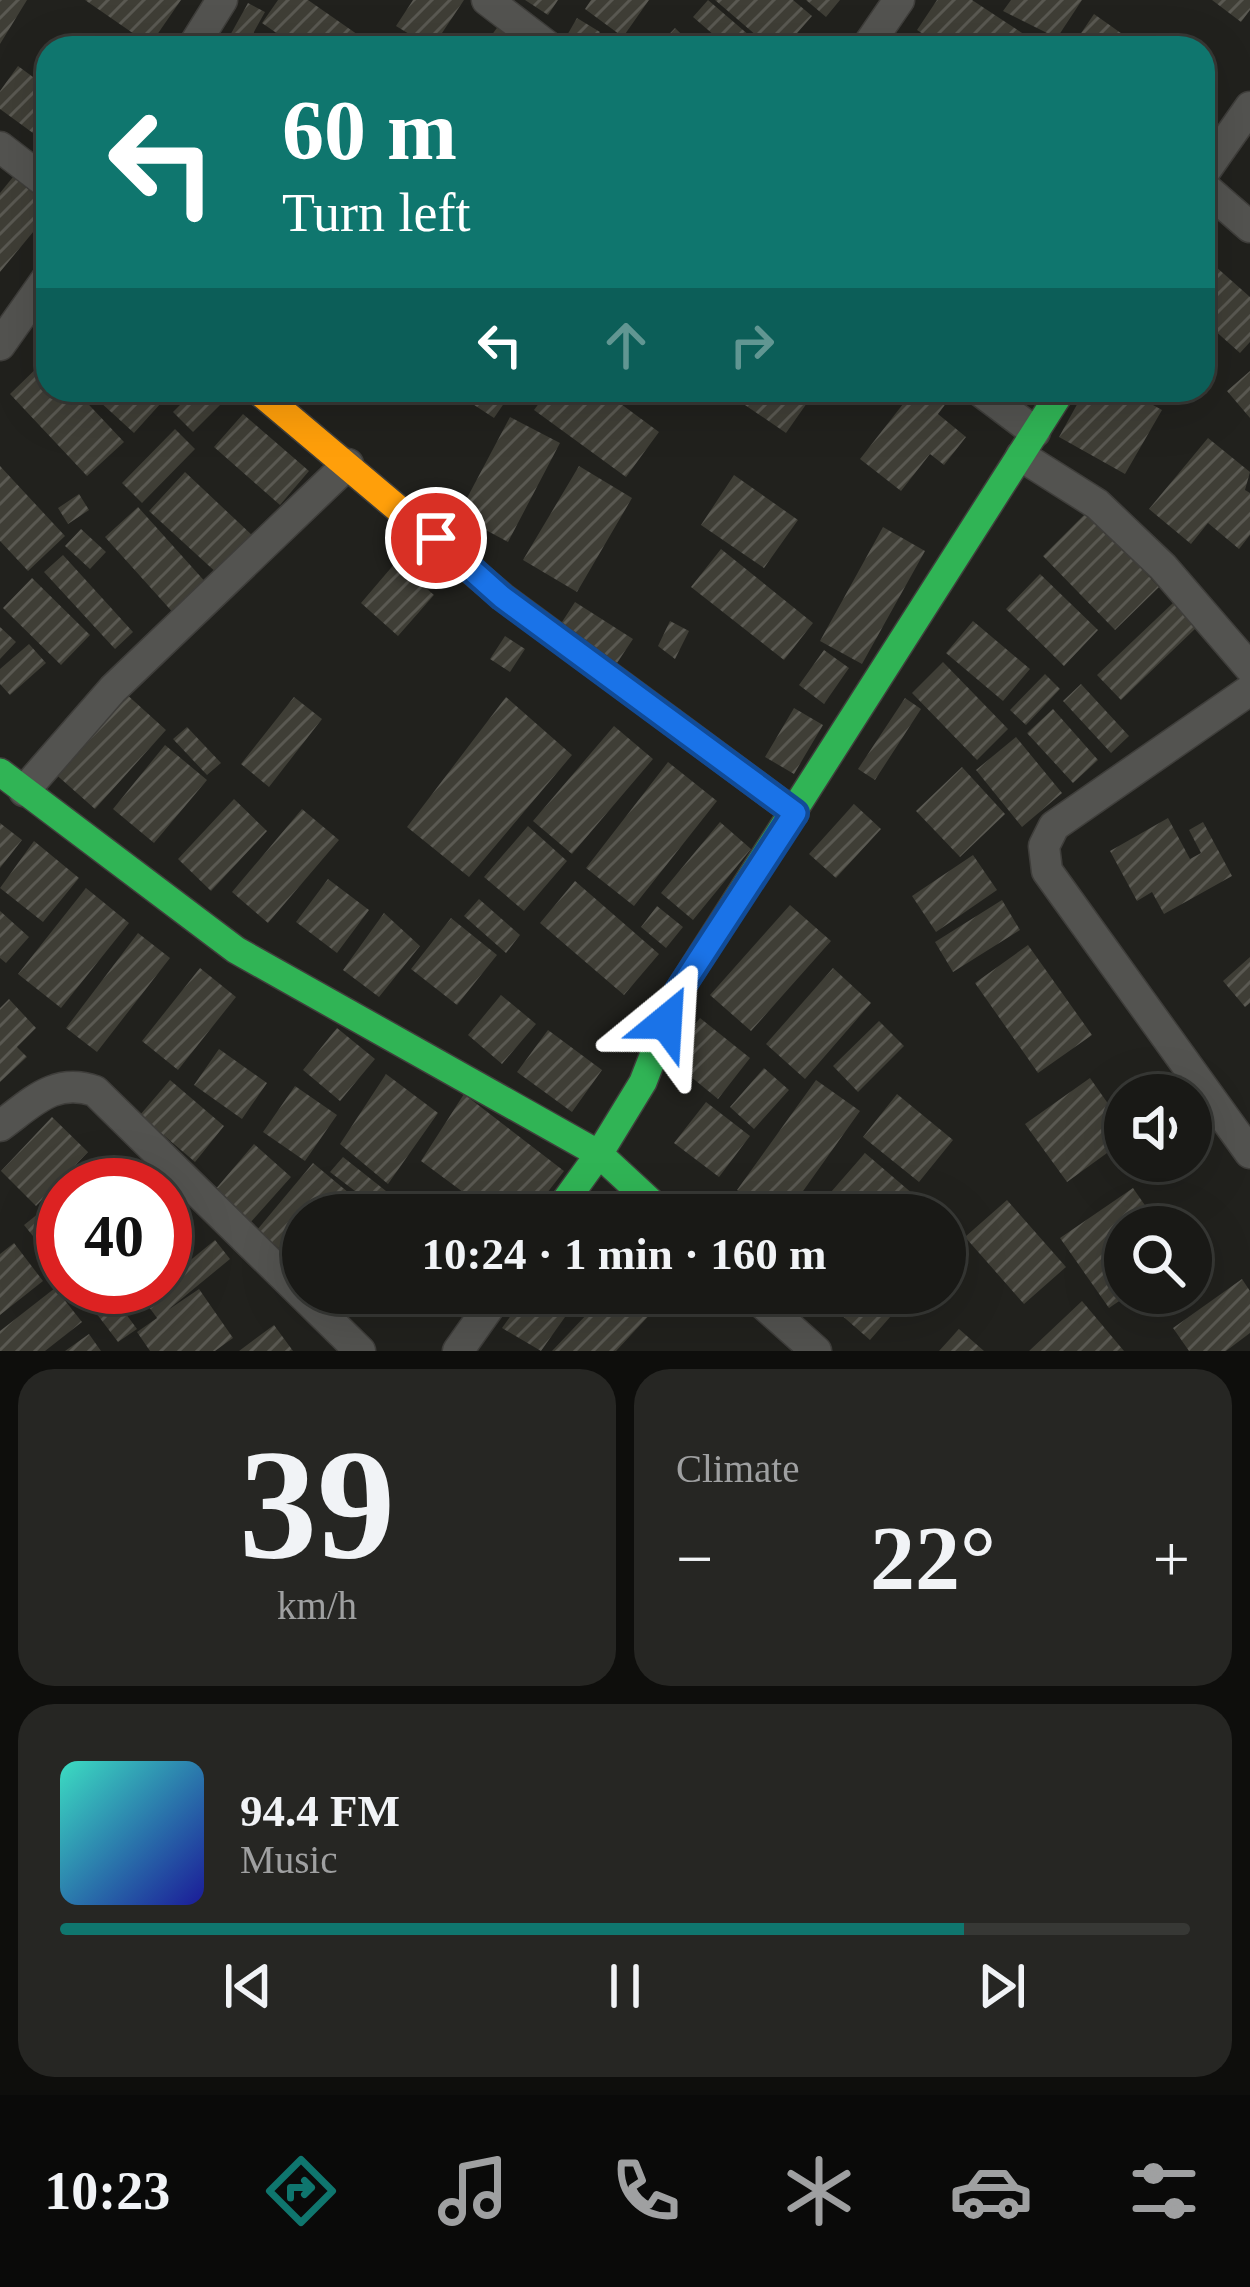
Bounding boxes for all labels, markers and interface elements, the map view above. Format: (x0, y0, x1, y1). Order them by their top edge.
icon: left (84, 84, 240, 240)
text: 60 m (282, 84, 457, 177)
text: Turn left (282, 183, 471, 243)
icon: left (467, 312, 533, 378)
icon: ahead (593, 312, 659, 378)
icon: right (719, 312, 785, 378)
pin (385, 487, 487, 589)
icon: arrive (403, 505, 469, 571)
position arrow (603, 959, 729, 1085)
map controls (1104, 1074, 1212, 1314)
button: sound (1104, 1074, 1212, 1182)
speed limit sign: 40 (36, 1158, 192, 1314)
button: search (1104, 1206, 1212, 1314)
text: 10:24 · 1 min · 160 m (422, 1229, 827, 1279)
text: 39 (239, 1418, 395, 1591)
text: Climate (676, 1447, 799, 1490)
text: 22° (870, 1509, 996, 1608)
text: − (676, 1522, 713, 1595)
text: + (1153, 1522, 1190, 1595)
text: km/h (277, 1584, 357, 1627)
text: 94.4 FM (240, 1786, 400, 1836)
text: Music (240, 1838, 338, 1881)
icon: previous (215, 1953, 281, 2019)
icon: pause (592, 1953, 658, 2019)
icon: next (969, 1953, 1035, 2019)
icon: directions (259, 2149, 343, 2233)
icon: music (431, 2149, 515, 2233)
icon: phone (604, 2149, 688, 2233)
icon: climate (777, 2149, 861, 2233)
icon: car (949, 2149, 1033, 2233)
icon: filters (1122, 2149, 1206, 2233)
text: 10:23 (44, 2161, 170, 2221)

